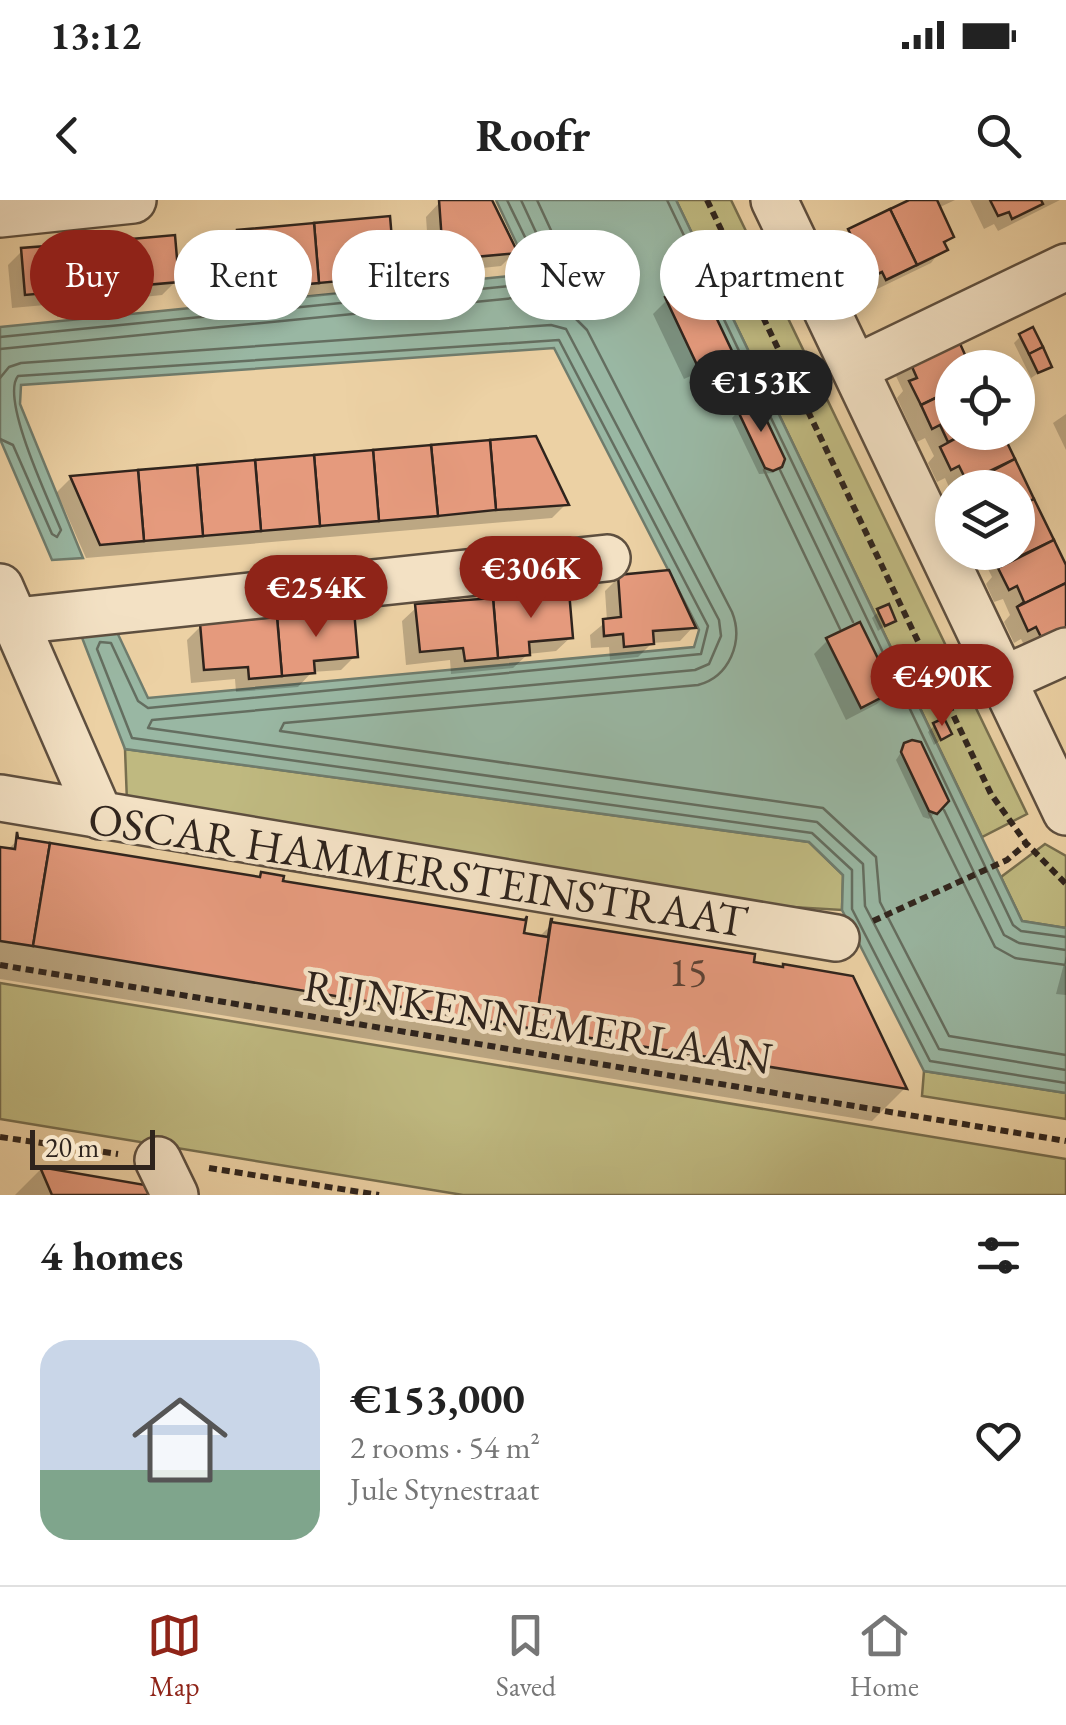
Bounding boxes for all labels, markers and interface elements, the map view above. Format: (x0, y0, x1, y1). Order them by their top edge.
text: 13:12 (50, 11, 141, 60)
text: Roofr (476, 106, 590, 164)
icon: back (40, 108, 95, 163)
icon: search (971, 108, 1026, 163)
chip: Buy (30, 230, 154, 320)
chip: Rent (174, 230, 312, 320)
chip: Filters (332, 230, 485, 320)
chip: New (505, 230, 640, 320)
chip: Apartment (660, 230, 879, 320)
pin: €153K (691, 350, 831, 435)
map controls (935, 350, 1035, 570)
button: locate (935, 350, 1035, 450)
text: €153K (712, 361, 810, 403)
button: layers (935, 470, 1035, 570)
pin: €306K (461, 536, 601, 621)
text: €306K (482, 547, 580, 589)
pin: €254K (246, 555, 386, 640)
text: €254K (267, 566, 365, 608)
pin: €490K (872, 644, 1012, 729)
text: €490K (893, 655, 991, 697)
street label: OSCAR HAMMERSTEINSTRAAT (85, 788, 752, 950)
house number: 15 (669, 946, 707, 998)
street label: RIJNKENNEMERLAAN (300, 955, 777, 1087)
scale bar (30, 1125, 155, 1170)
text: 20 m (45, 1129, 99, 1165)
text: 4 homes (40, 1228, 183, 1283)
icon: filters (971, 1228, 1026, 1283)
text: €153,000 (350, 1371, 525, 1426)
icon: home (120, 1380, 240, 1500)
icon: heart (971, 1413, 1026, 1468)
text: 2 rooms · 54 m² (350, 1426, 540, 1468)
text: Jule Stynestraat (350, 1468, 539, 1510)
tab: Map (147, 1608, 202, 1704)
tab: Saved (496, 1608, 556, 1704)
tab: Home (850, 1608, 919, 1704)

